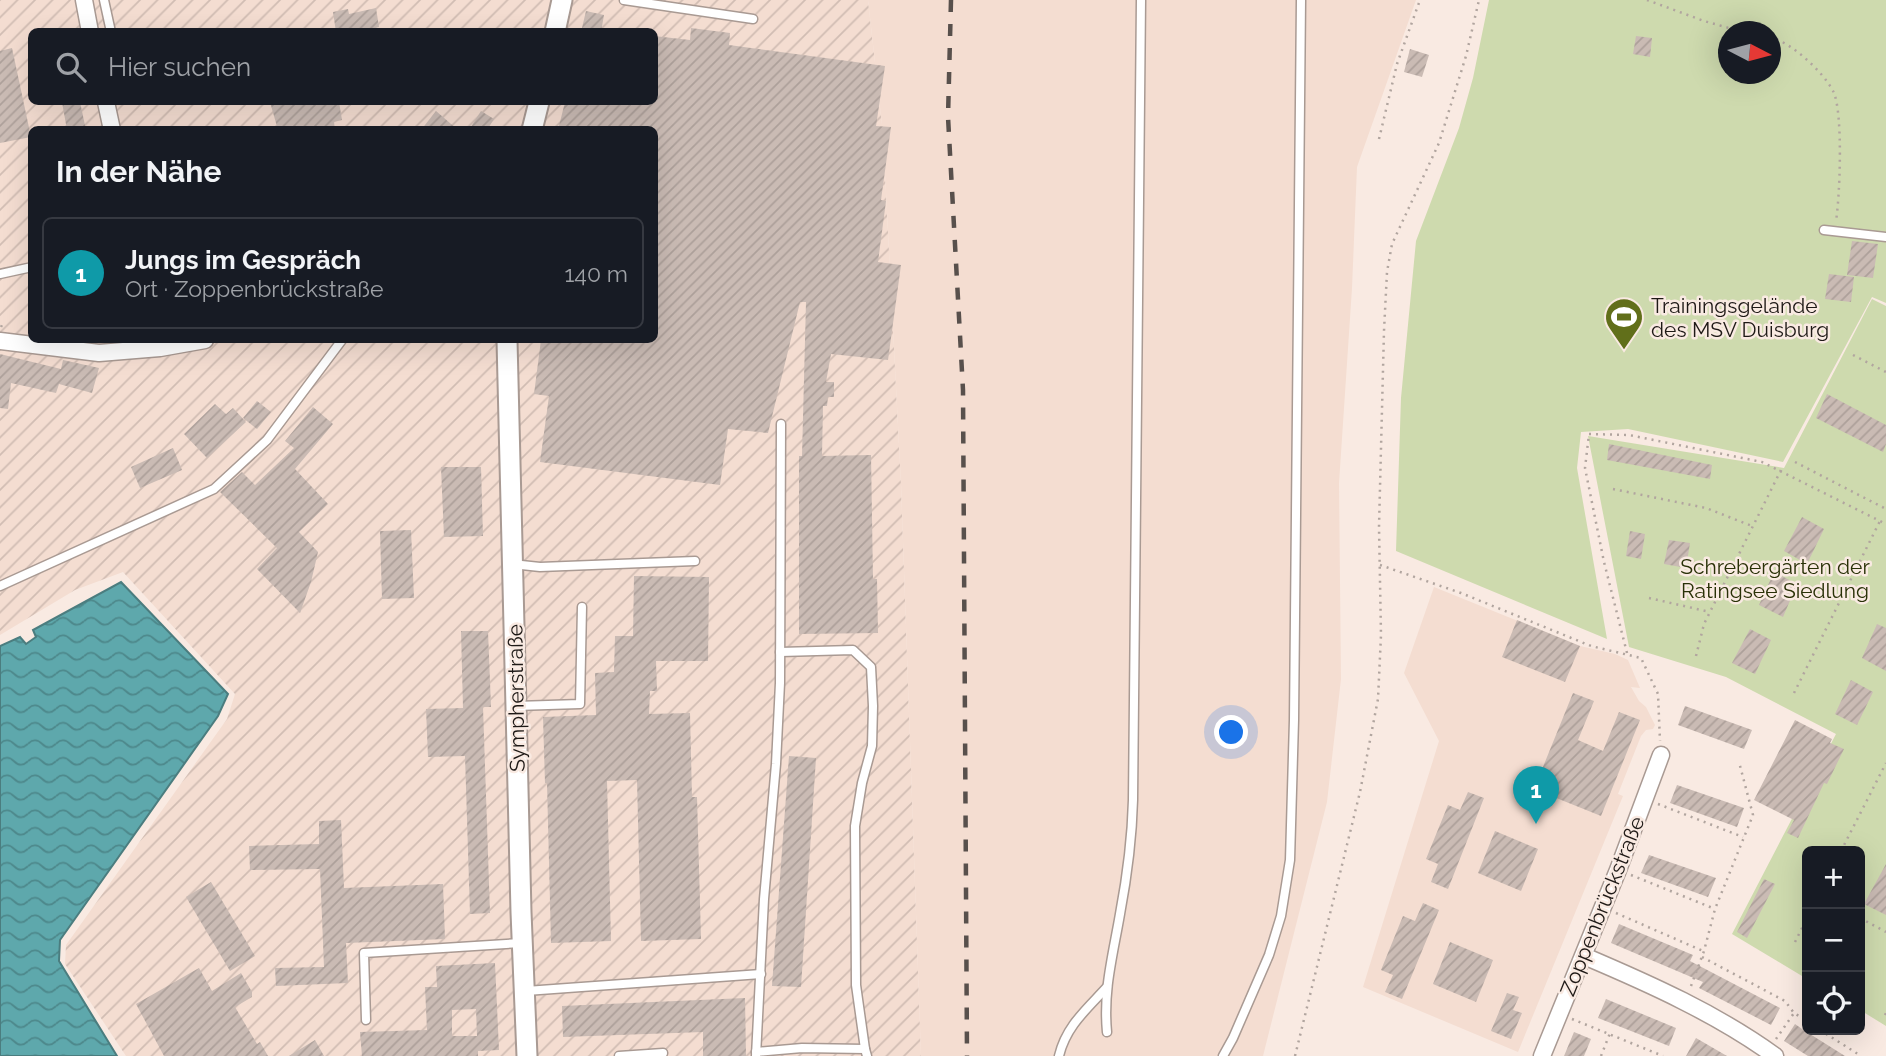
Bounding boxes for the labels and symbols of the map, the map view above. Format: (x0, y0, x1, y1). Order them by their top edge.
north arrow (1718, 21, 1781, 84)
place label: Trainingsgelände des MSV Duisburg (1651, 293, 1829, 342)
sports icon: Trainingsgelände des MSV Duisburg (1603, 296, 1645, 351)
park label: Schrebergärten der Ratingsee Siedlung (1680, 554, 1870, 603)
street label: Sympherstraße (502, 624, 530, 772)
your location (1214, 715, 1248, 749)
pin: 1 (1513, 766, 1559, 824)
street label: Zoppenbrückstraße (1555, 813, 1649, 999)

